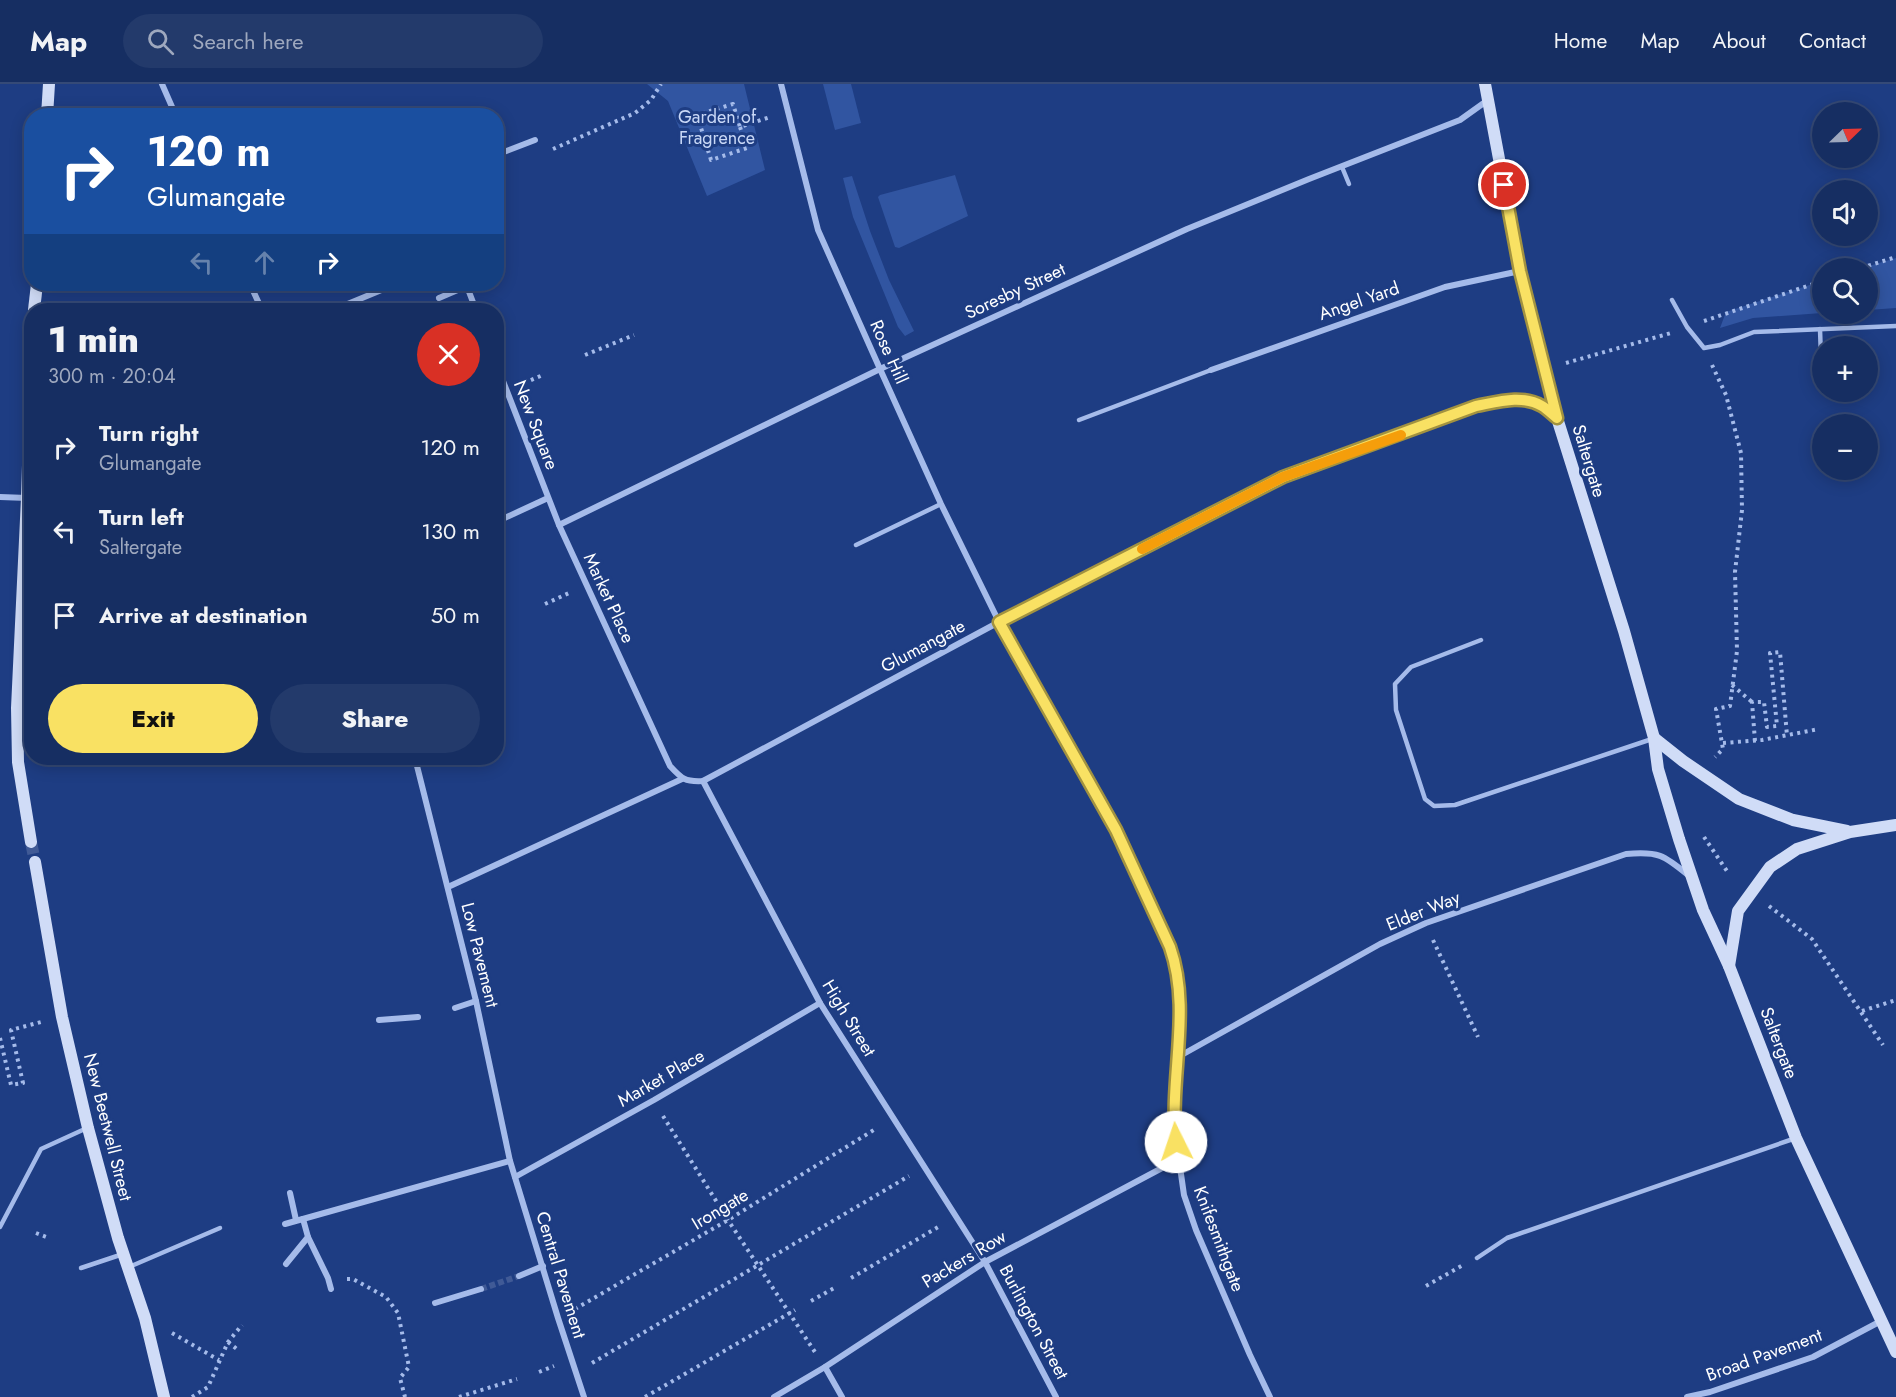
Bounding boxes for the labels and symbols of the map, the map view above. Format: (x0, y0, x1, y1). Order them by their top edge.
north arrow (1812, 102, 1878, 168)
park label: Garden of Fragrence (678, 104, 757, 151)
pin (1478, 159, 1529, 210)
street label: Soresby Street (960, 256, 1070, 326)
street label: Angel Yard (1315, 275, 1403, 327)
street label: Rose Hill (863, 316, 915, 388)
street label: New Square (507, 376, 565, 474)
street label: Saltergate (1566, 421, 1612, 501)
street label: Market Place (577, 549, 641, 647)
street label: Glumangate (876, 613, 970, 679)
street label: Elder Way (1382, 884, 1464, 938)
street label: Low Pavement (454, 900, 506, 1011)
street label: High Street (816, 975, 883, 1062)
street label: Saltergate (1753, 1003, 1805, 1083)
street label: Market Place (613, 1043, 709, 1113)
street label: New Beetwell Street (77, 1050, 139, 1204)
position arrow (1144, 1110, 1208, 1174)
street label: Irongate (687, 1182, 753, 1236)
street label: Knifesmithgate (1187, 1183, 1251, 1295)
street label: Central Pavement (529, 1208, 593, 1342)
street label: Packers Row (917, 1223, 1012, 1294)
street label: Burlington Street (993, 1260, 1075, 1384)
street label: Broad Pavement (1702, 1322, 1826, 1388)

